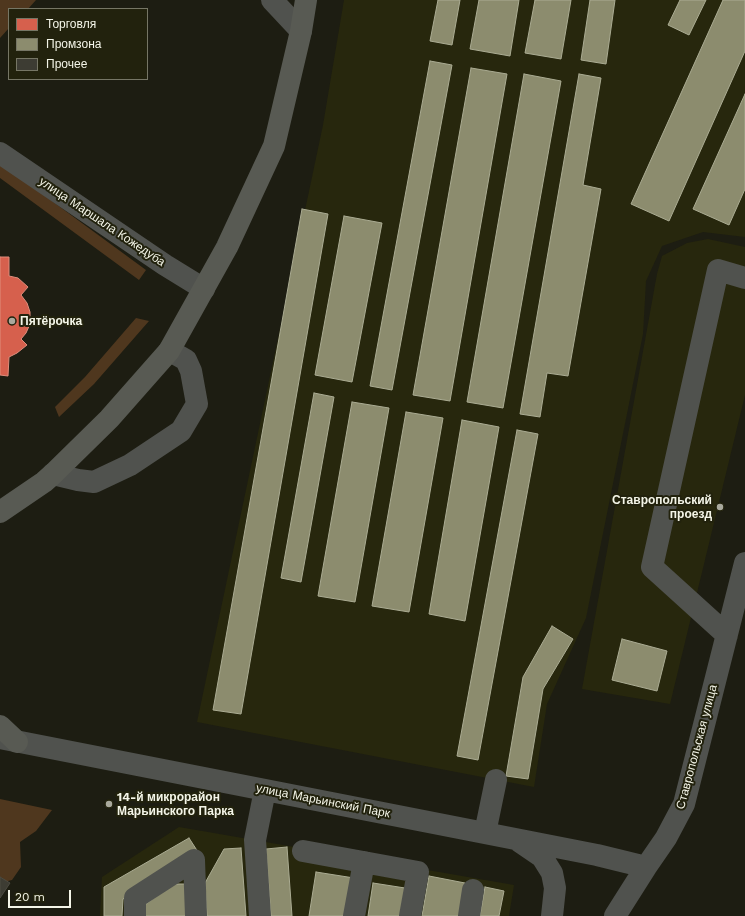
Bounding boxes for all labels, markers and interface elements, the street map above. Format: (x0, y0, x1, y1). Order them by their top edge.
legend (8, 8, 148, 80)
text: Торговля (46, 17, 96, 31)
text: Промзона (46, 37, 101, 51)
text: Прочее (46, 57, 87, 71)
street label: улица Маршала Кожедуба (36, 174, 168, 270)
place label: Пятёрочка (20, 314, 82, 328)
marker: Пятёрочка (7, 316, 17, 326)
place label: Ставропольский проезд (612, 493, 712, 521)
marker: Ставропольский проезд (715, 502, 725, 512)
street label: Ставропольская улица (673, 683, 721, 811)
street label: улица Марьинский Парк (255, 781, 391, 821)
place label: 14-й микрорайон Марьинского Парка (117, 790, 234, 818)
marker: 14-й микрорайон Марьинского Парка (104, 799, 114, 809)
scale bar (10, 882, 73, 908)
text: 20 m (15, 890, 45, 904)

